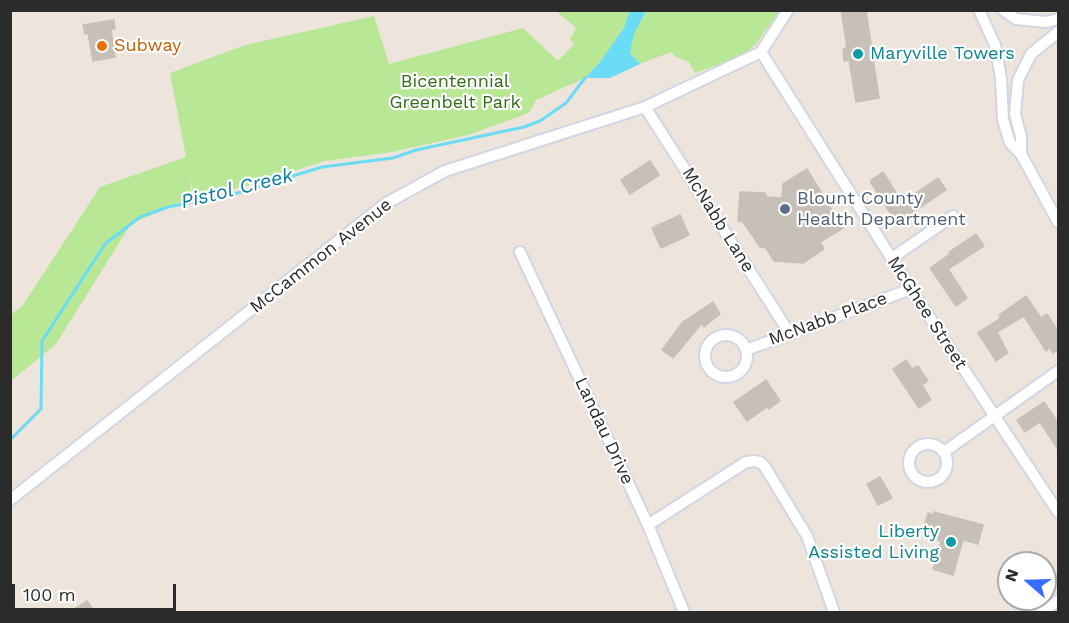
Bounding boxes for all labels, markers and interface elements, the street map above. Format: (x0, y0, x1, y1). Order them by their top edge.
place label: Subway (114, 35, 181, 57)
marker: Subway (95, 39, 109, 53)
place label: Maryville Towers (870, 43, 1015, 65)
marker: Maryville Towers (851, 47, 865, 61)
park label: Bicentennial Greenbelt Park (389, 71, 521, 113)
water label: Pistol Creek (178, 163, 296, 215)
street label: McNabb Lane (677, 163, 759, 277)
place label: Blount County Health Department (797, 188, 966, 230)
street label: McCammon Avenue (246, 194, 396, 318)
marker: Blount County Health Department (778, 202, 792, 216)
street label: McGhee Street (882, 252, 972, 374)
street label: McNabb Place (766, 288, 890, 350)
street label: Landau Drive (570, 374, 638, 488)
place label: Liberty Assisted Living (808, 521, 939, 564)
marker: Liberty Assisted Living (944, 535, 958, 549)
north arrow (997, 551, 1057, 611)
text: N (1001, 567, 1022, 584)
scale bar (15, 572, 178, 610)
text: 100 m (23, 584, 76, 605)

